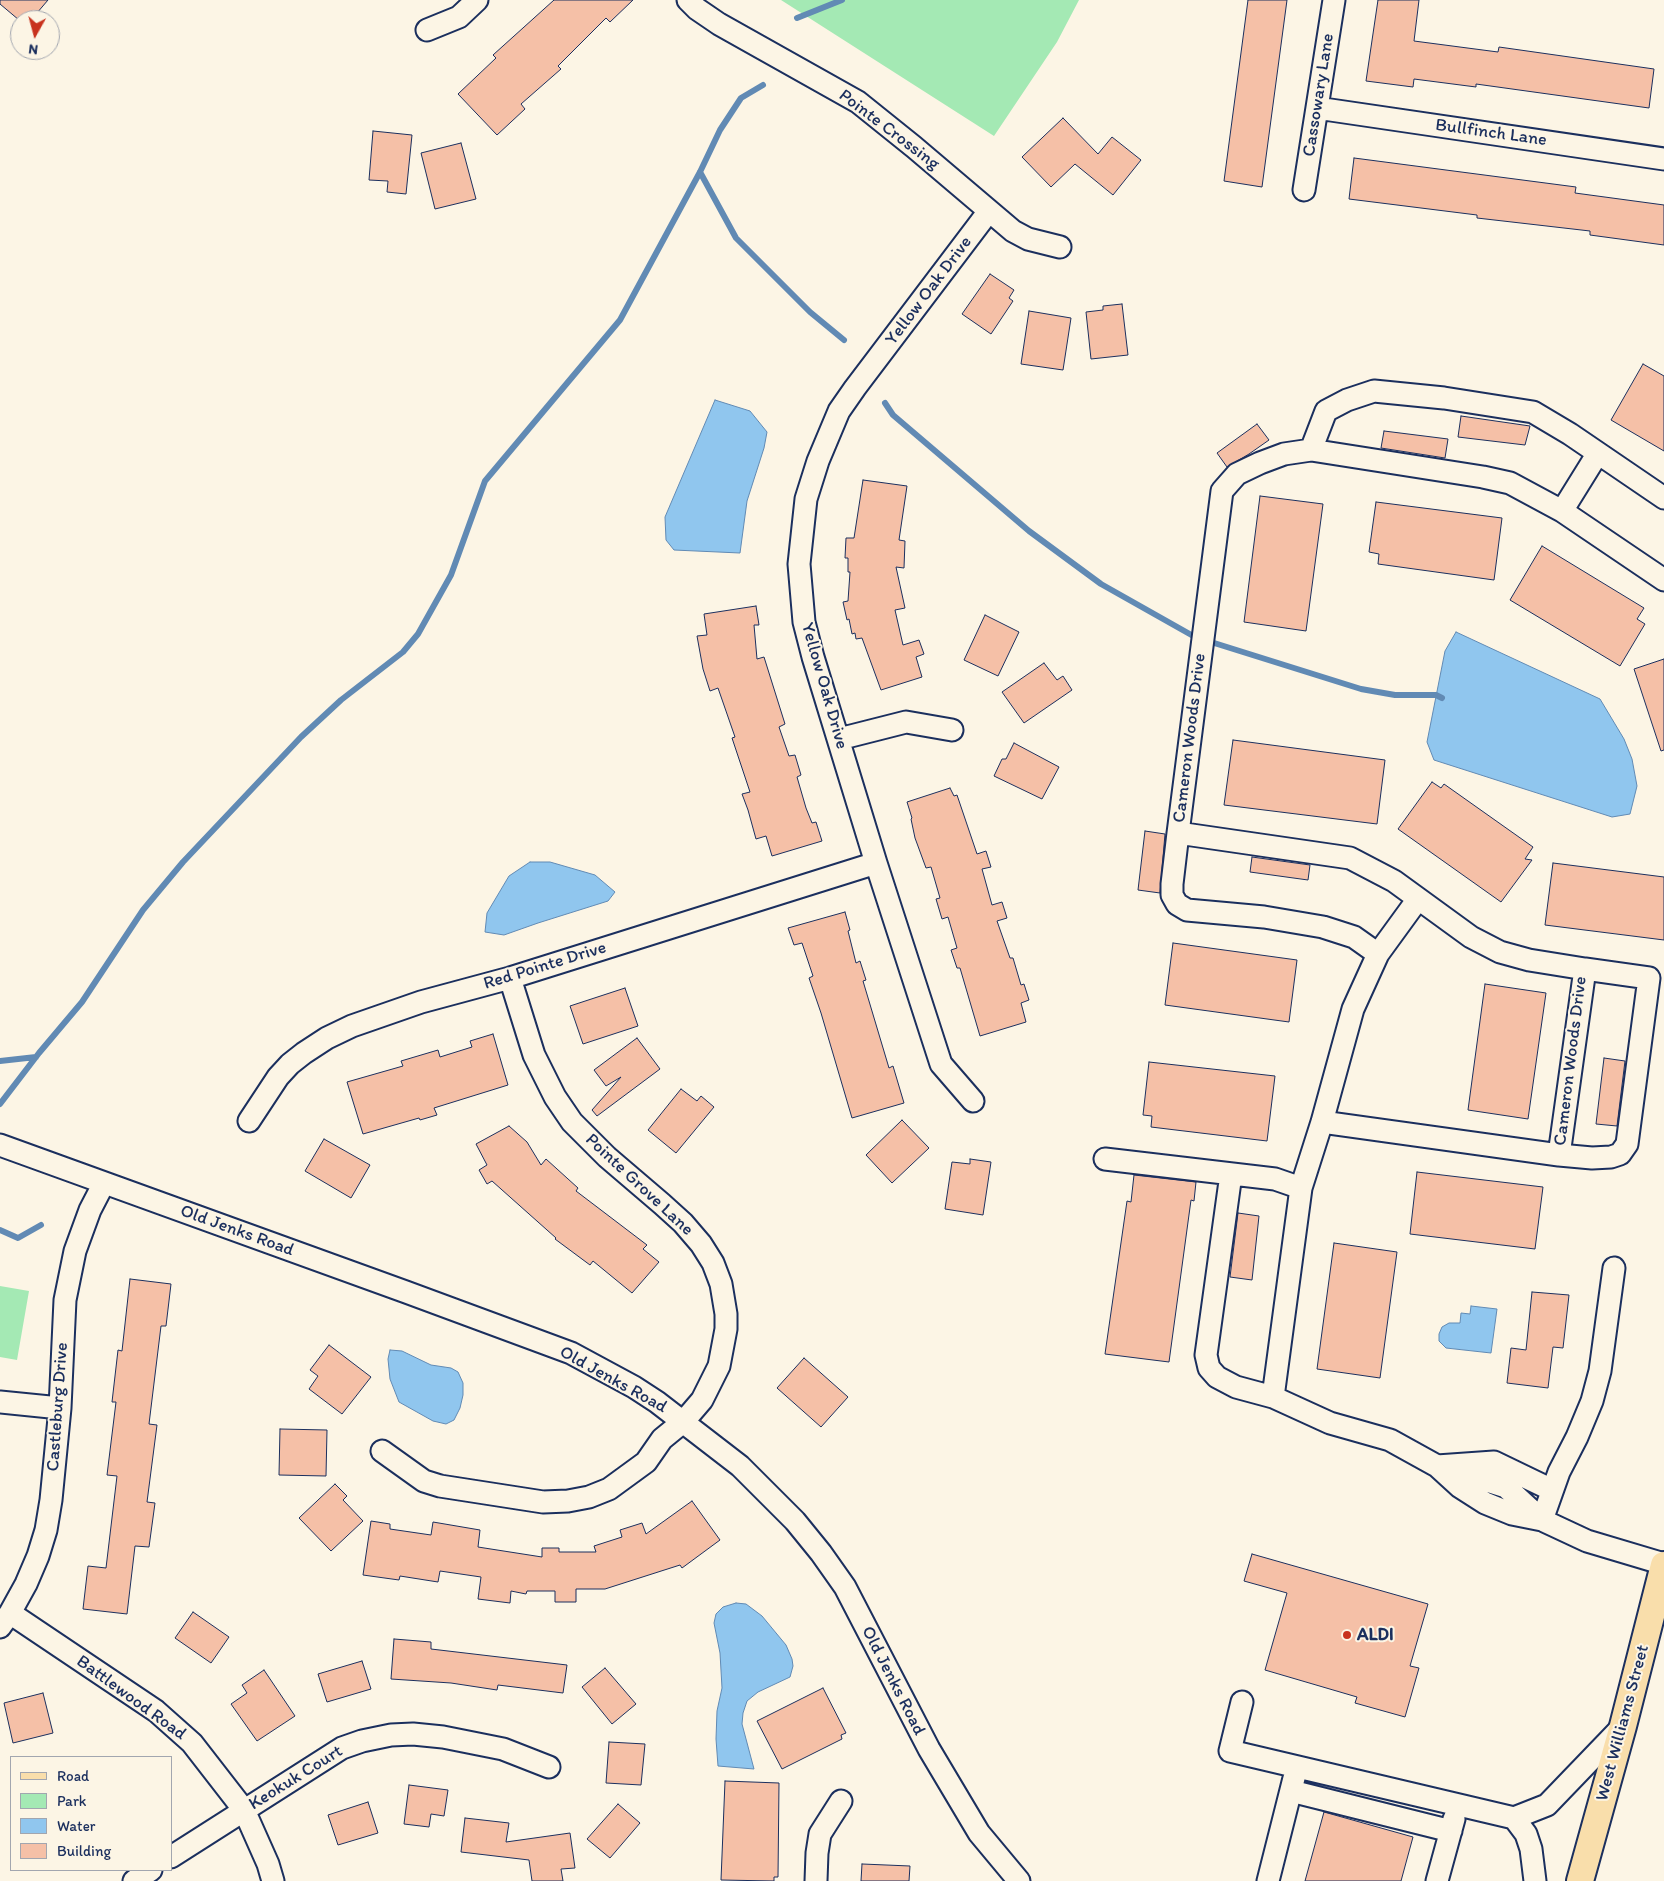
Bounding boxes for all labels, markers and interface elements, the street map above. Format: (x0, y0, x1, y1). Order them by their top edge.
north arrow (10, 10, 60, 60)
street label: Cassowary Lane (1299, 32, 1339, 158)
text: N (28, 40, 39, 58)
street label: Pointe Crossing (834, 85, 944, 175)
street label: Bullfinch Lane (1434, 114, 1548, 152)
street label: Yellow Oak Drive (881, 232, 977, 350)
street label: Yellow Oak Drive (796, 620, 852, 752)
street label: Cameron Woods Drive (1169, 652, 1211, 824)
street label: Red Pointe Drive (481, 937, 609, 995)
street label: Cameron Woods Drive (1550, 975, 1592, 1147)
street label: Pointe Grove Lane (580, 1129, 698, 1241)
street label: Old Jenks Road (177, 1200, 297, 1262)
street label: Castleburg Drive (43, 1342, 73, 1472)
street label: Old Jenks Road (556, 1342, 670, 1418)
street label: Old Jenks Road (856, 1623, 930, 1739)
place label: ALDI (1357, 1624, 1394, 1646)
marker: ALDI (1341, 1629, 1353, 1641)
street label: West Williams Street (1592, 1642, 1654, 1804)
street label: Battlewood Road (72, 1651, 190, 1745)
street label: Keokuk Court (245, 1741, 347, 1815)
legend (10, 1756, 172, 1871)
text: Road (57, 1767, 89, 1785)
text: Park (57, 1792, 87, 1810)
text: Water (57, 1817, 95, 1835)
text: Building (57, 1842, 111, 1860)

